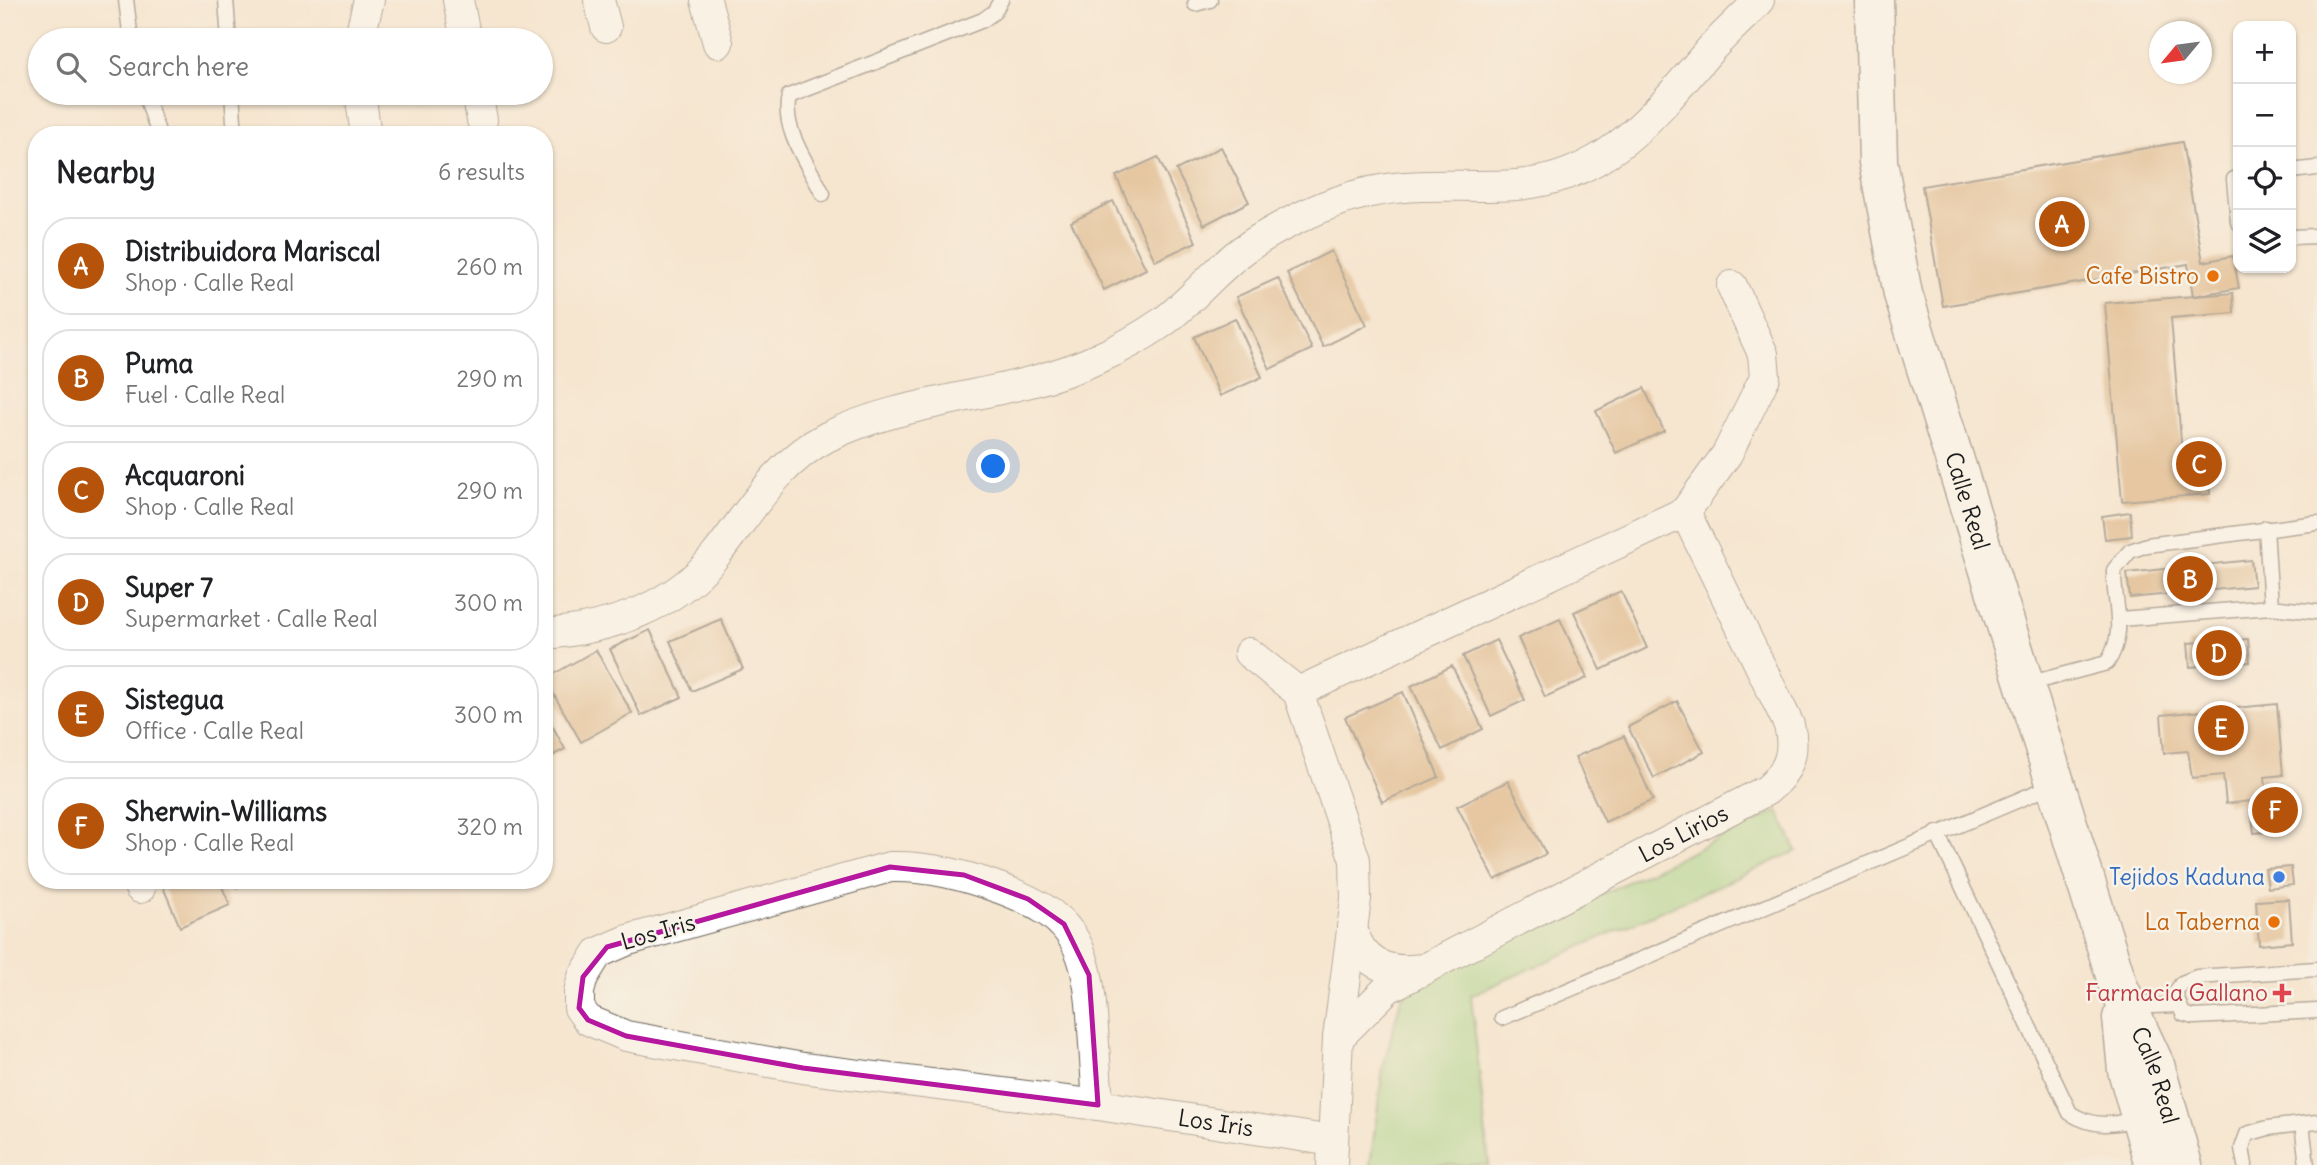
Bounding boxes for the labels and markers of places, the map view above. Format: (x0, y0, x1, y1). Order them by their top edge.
pin: A (2039, 198, 2085, 250)
place label: Cafe Bistro (2086, 261, 2199, 290)
marker: Cafe Bistro (2205, 268, 2221, 284)
pin: C (2176, 438, 2222, 490)
pin: B (2167, 553, 2213, 605)
pin: D (2196, 627, 2242, 679)
pin: E (2198, 702, 2244, 754)
pin: F (2252, 784, 2298, 836)
place label: Tejidos Kaduna (2109, 862, 2265, 891)
marker: Tejidos Kaduna (2271, 869, 2287, 885)
place label: La Taberna (2144, 907, 2260, 936)
marker: La Taberna (2266, 914, 2282, 930)
place label: Farmacia Gallano (2085, 978, 2268, 1007)
marker: Farmacia Gallano (2274, 985, 2290, 1001)

